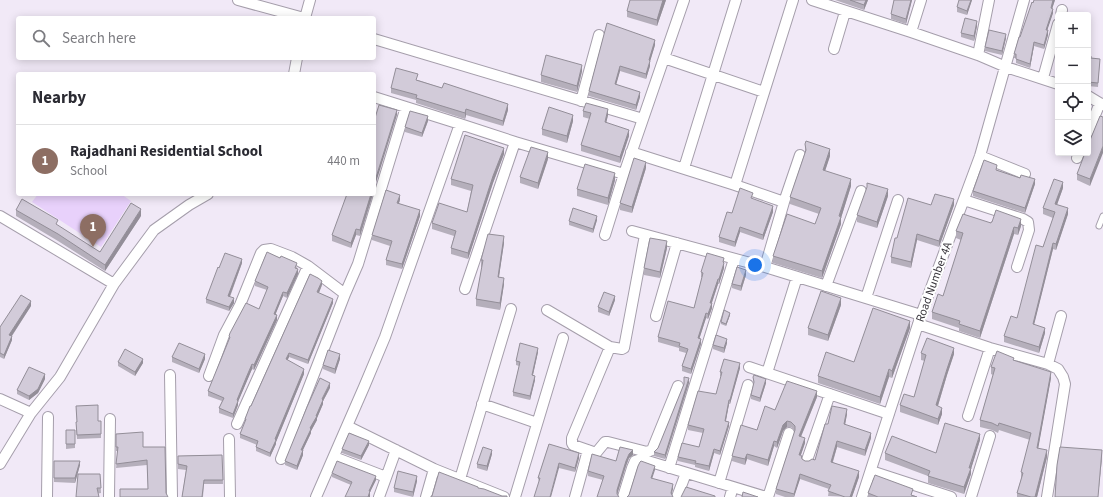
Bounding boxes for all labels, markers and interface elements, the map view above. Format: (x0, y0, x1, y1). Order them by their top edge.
map controls (1055, 12, 1091, 156)
button: + (1055, 12, 1091, 48)
search box (16, 16, 376, 60)
icon: search (30, 27, 52, 49)
text: Search here (62, 28, 136, 49)
button: − (1055, 48, 1091, 84)
button: locate (1055, 84, 1091, 120)
text: Nearby (32, 86, 86, 110)
button: layers (1055, 120, 1091, 156)
text: Rajadhani Residential School (70, 141, 262, 162)
text: 1 (42, 152, 48, 170)
text: 440 m (327, 152, 360, 170)
text: School (70, 162, 107, 180)
pin: 1 (80, 214, 106, 247)
street label: Road Number 4A (912, 239, 957, 324)
your location (745, 255, 765, 275)

